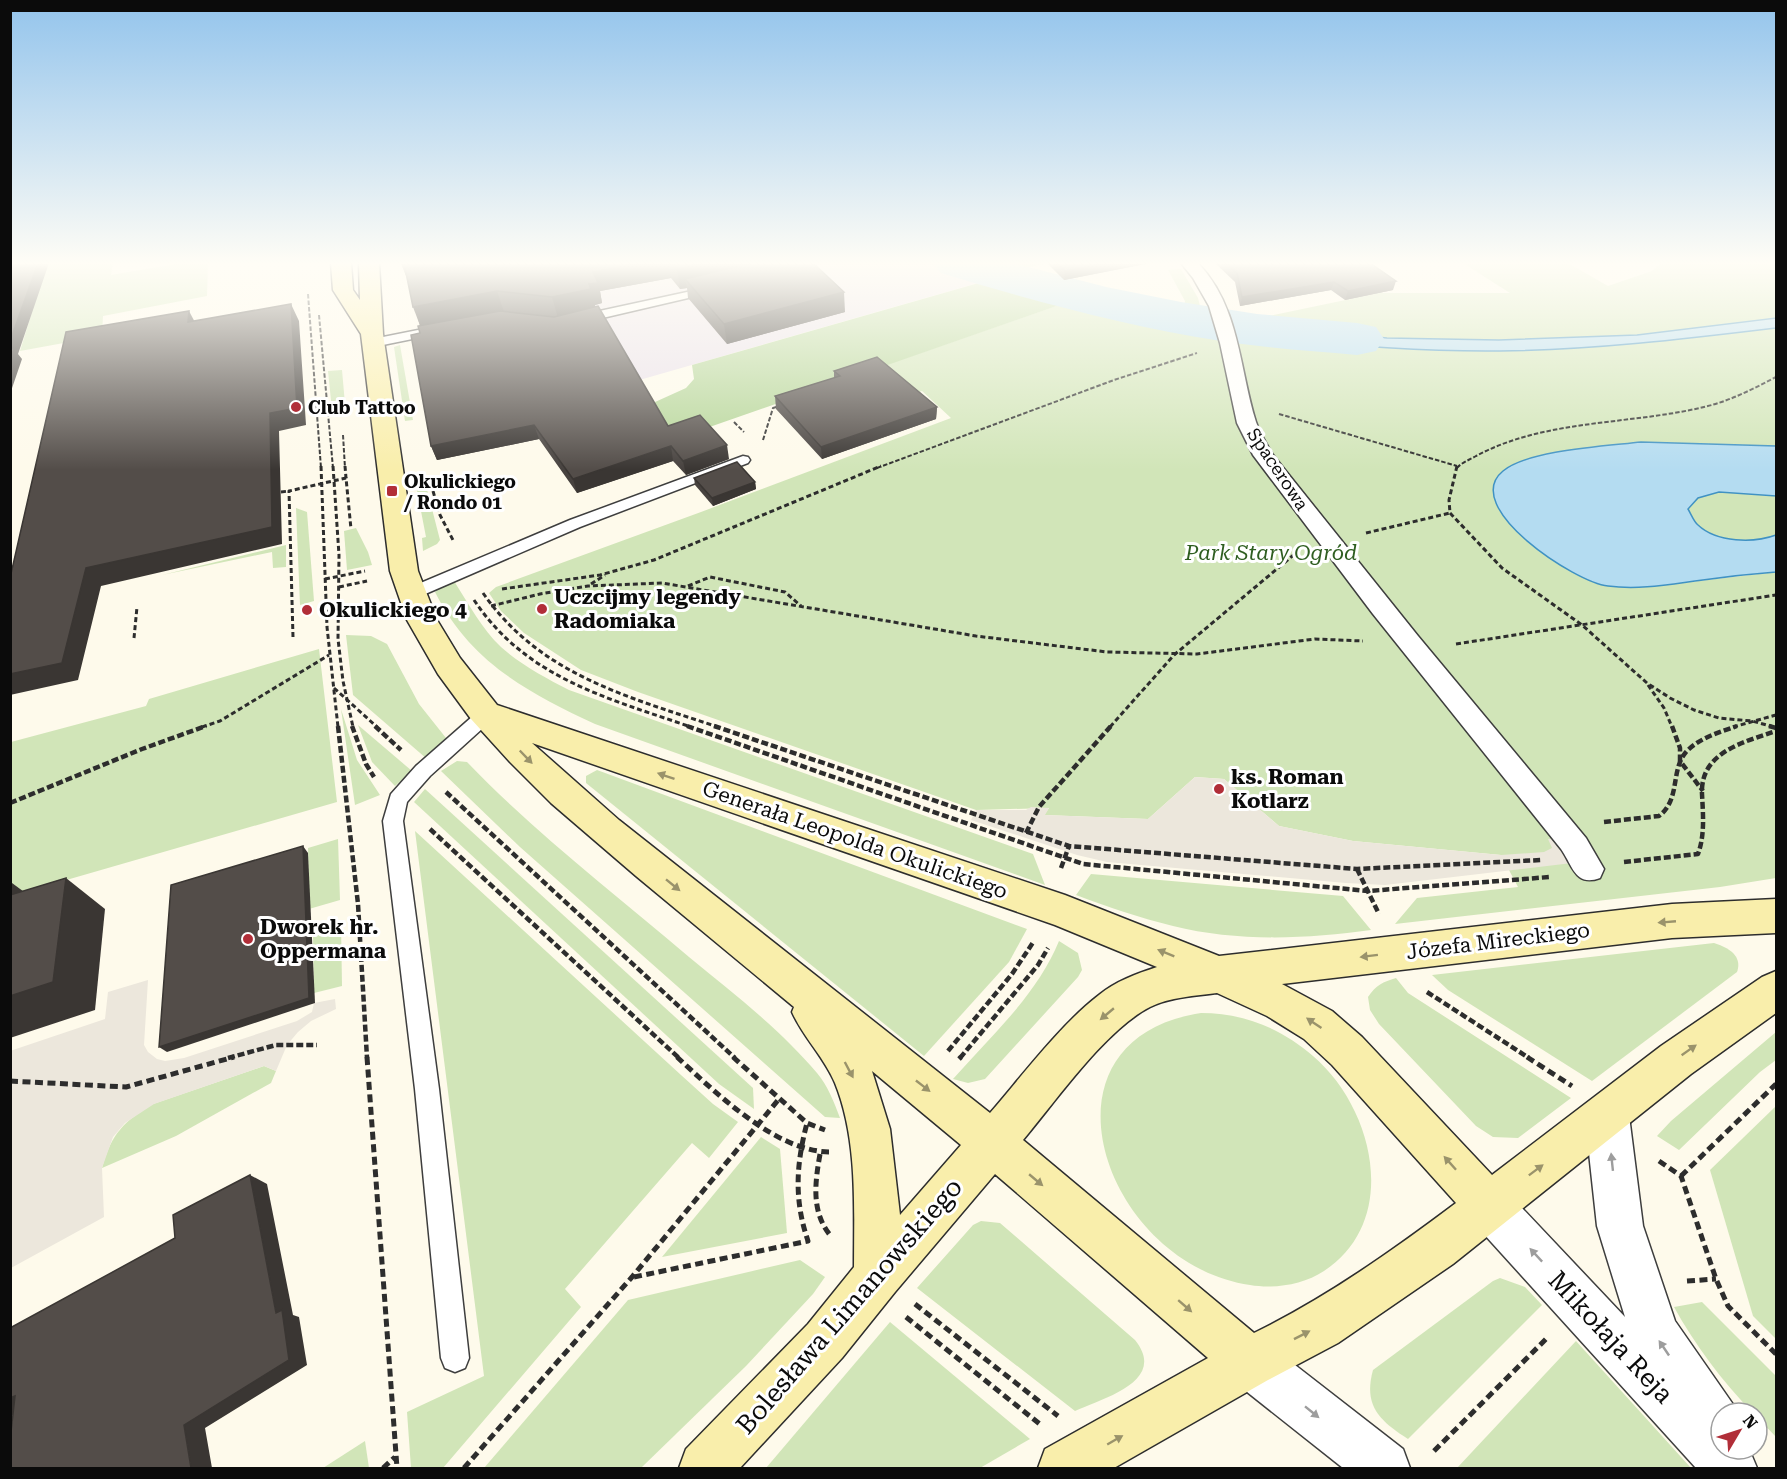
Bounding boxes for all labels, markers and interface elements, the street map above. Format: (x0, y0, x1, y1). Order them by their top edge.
place label: Club Tattoo (308, 397, 416, 418)
marker: Club Tattoo (289, 400, 303, 414)
street label: Spacerowa (1243, 424, 1313, 514)
place label: Okulickiego / Rondo 01 (403, 471, 516, 513)
marker: Okulickiego / Rondo 01 (385, 484, 399, 498)
park label: Park Stary Ogród (1184, 541, 1357, 565)
place label: Uczcijmy legendy Radomiaka (554, 585, 741, 633)
place label: Okulickiego 4 (319, 598, 467, 622)
marker: Uczcijmy legendy Radomiaka (535, 602, 549, 616)
marker: Okulickiego 4 (300, 603, 314, 617)
one-way arrow (519, 750, 533, 764)
place label: ks. Roman Kotlarz (1231, 765, 1344, 813)
one-way arrow (656, 770, 674, 780)
street label: Generała Leopolda Okulickiego (699, 776, 1011, 904)
marker: ks. Roman Kotlarz (1212, 782, 1226, 796)
one-way arrow (665, 879, 681, 892)
place label: Dworek hr. Oppermana (260, 915, 387, 963)
one-way arrow (1658, 917, 1677, 927)
street label: Józefa Mireckiego (1405, 918, 1591, 964)
marker: Dworek hr. Oppermana (241, 932, 255, 946)
one-way arrow (1157, 948, 1175, 957)
one-way arrow (1360, 951, 1379, 960)
one-way arrow (1099, 1007, 1115, 1020)
one-way arrow (1305, 1018, 1322, 1029)
one-way arrow (1682, 1045, 1697, 1057)
one-way arrow (844, 1061, 854, 1079)
one-way arrow (915, 1080, 931, 1093)
one-way arrow (1607, 1152, 1616, 1171)
one-way arrow (1443, 1155, 1457, 1170)
one-way arrow (1528, 1165, 1543, 1177)
street label: Bolesława Limanowskiego (730, 1172, 968, 1440)
one-way arrow (1028, 1174, 1044, 1187)
one-way arrow (1529, 1249, 1543, 1263)
street label: Mikołaja Reja (1542, 1265, 1680, 1409)
one-way arrow (1177, 1299, 1192, 1312)
one-way arrow (1294, 1331, 1311, 1340)
one-way arrow (1659, 1340, 1670, 1356)
north arrow (1709, 1401, 1769, 1461)
one-way arrow (1305, 1405, 1320, 1417)
text: N (1739, 1411, 1762, 1433)
one-way arrow (1107, 1435, 1124, 1445)

